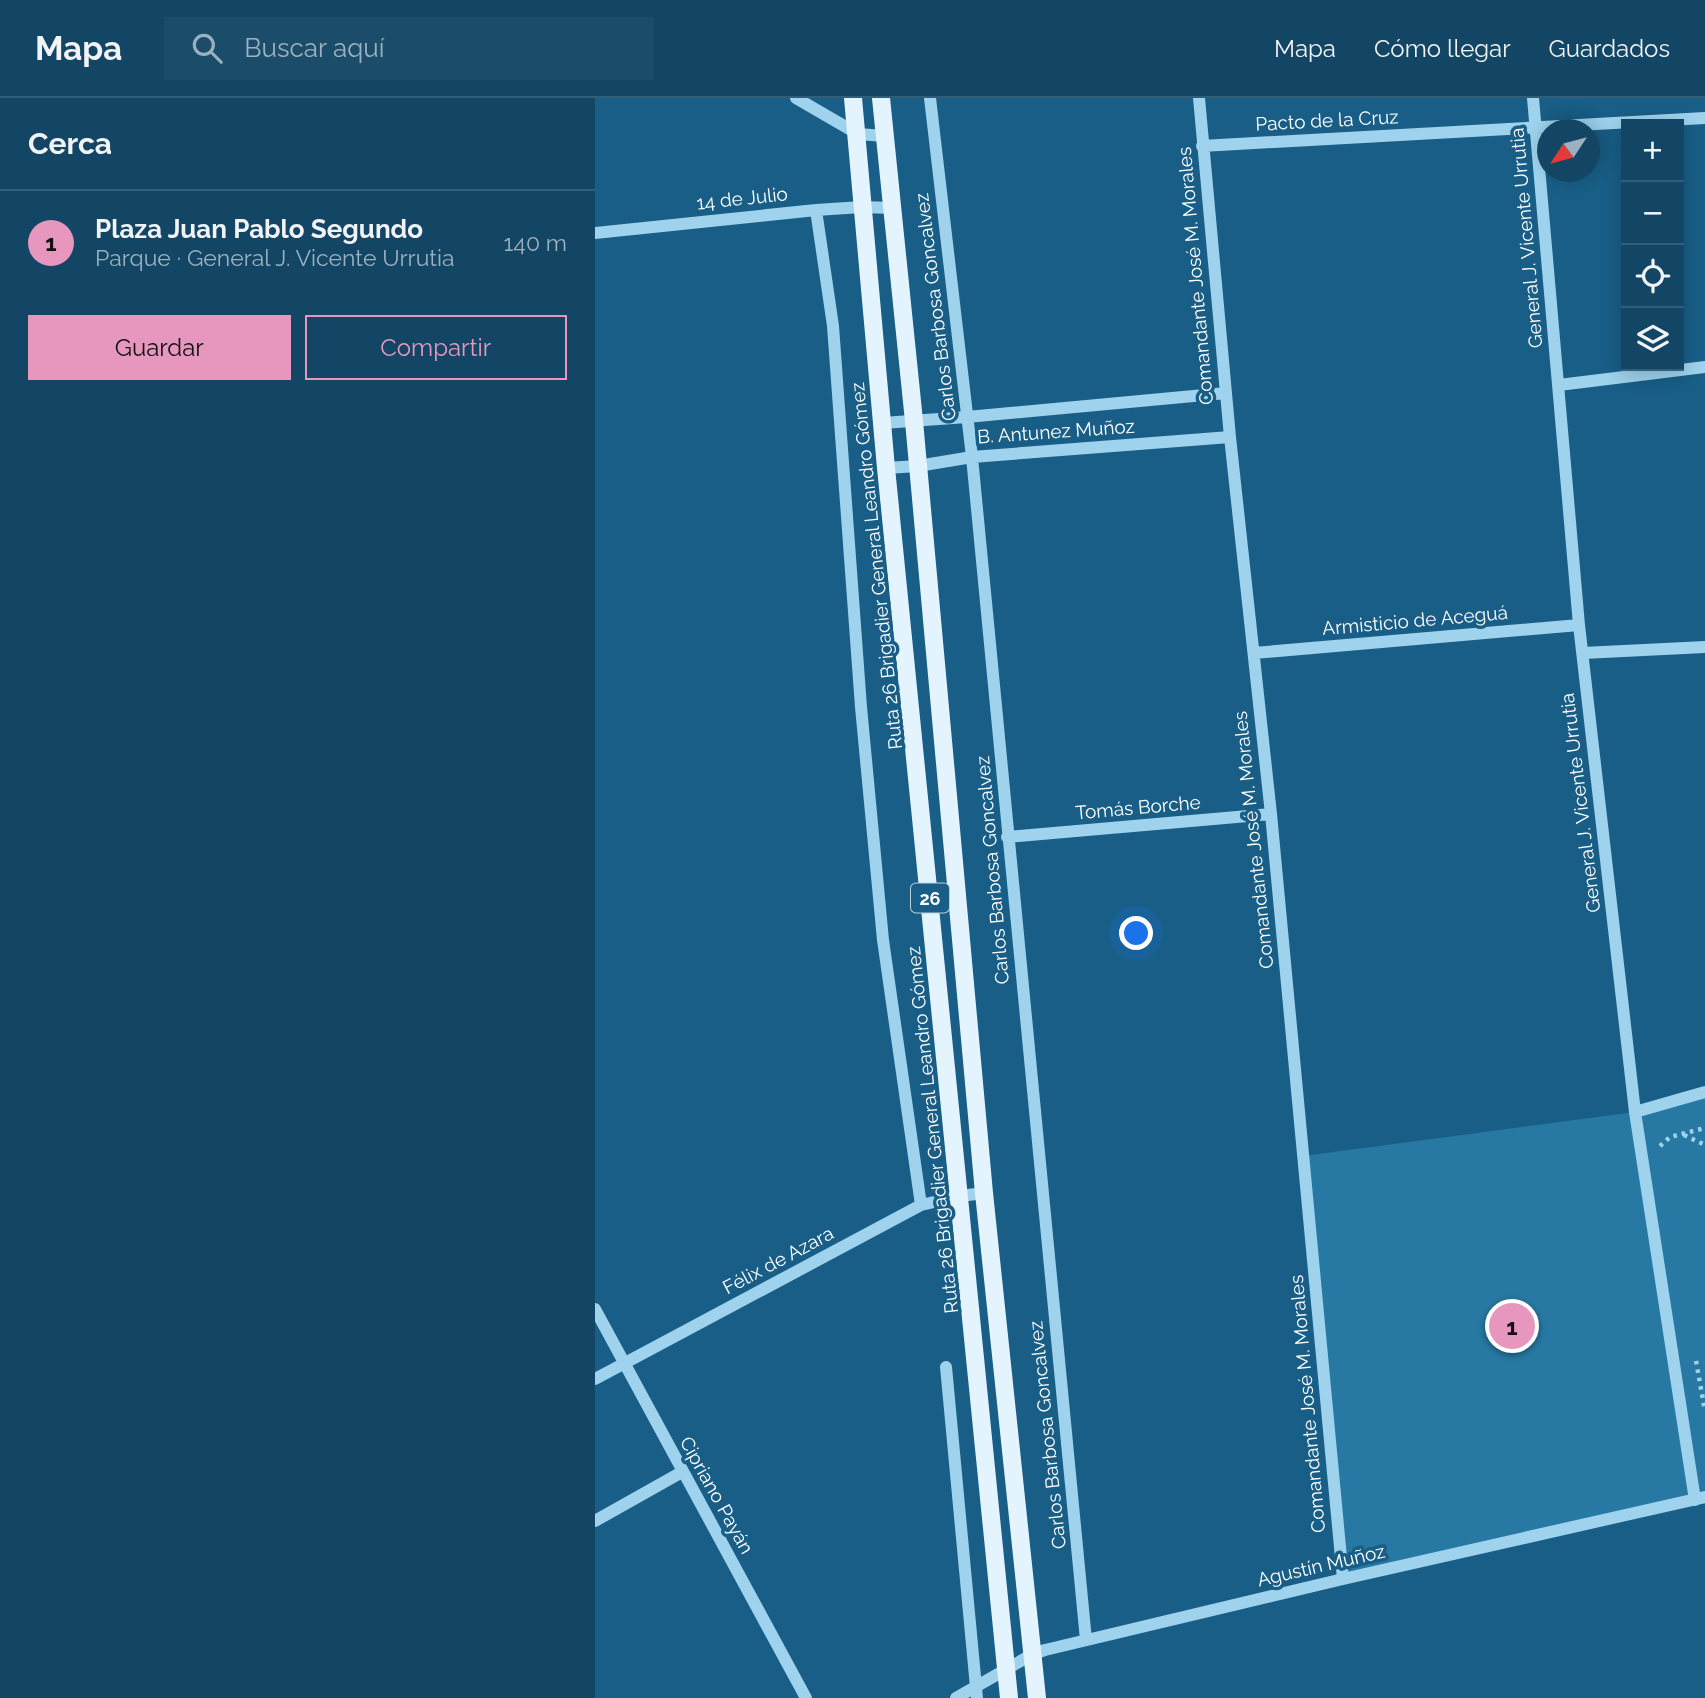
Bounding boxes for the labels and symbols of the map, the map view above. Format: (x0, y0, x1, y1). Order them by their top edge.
street label: Pacto de la Cruz (1255, 105, 1399, 135)
north arrow (1537, 119, 1600, 182)
street label: General J. Vicente Urrutia (1505, 127, 1547, 349)
street label: Comandante José M. Morales (1173, 146, 1217, 406)
street label: 14 de Julio (695, 182, 789, 214)
street label: Carlos Barbosa Goncalvez (910, 192, 960, 422)
street label: Ruta 26 Brigadier General Leandro Gómez (846, 381, 906, 751)
street label: B. Antunez Muñoz (977, 415, 1135, 447)
street label: Armisticio de Aceguá (1321, 601, 1509, 639)
street label: General J. Vicente Urrutia (1556, 692, 1604, 914)
street label: Comandante José M. Morales (1229, 710, 1277, 970)
street label: Carlos Barbosa Goncalvez (971, 755, 1013, 985)
street label: Tomás Borche (1074, 791, 1202, 823)
road number: 26 (911, 884, 949, 912)
your location (1119, 916, 1153, 950)
street label: Ruta 26 Brigadier General Leandro Gómez (902, 945, 962, 1315)
street label: Félix de Azara (719, 1222, 837, 1298)
street label: Comandante José M. Morales (1285, 1274, 1329, 1534)
pin: 1 (1489, 1300, 1535, 1352)
street label: Carlos Barbosa Goncalvez (1024, 1320, 1070, 1550)
street label: Cipriano Payán (676, 1433, 758, 1557)
street label: Agustín Muñoz (1255, 1540, 1387, 1590)

